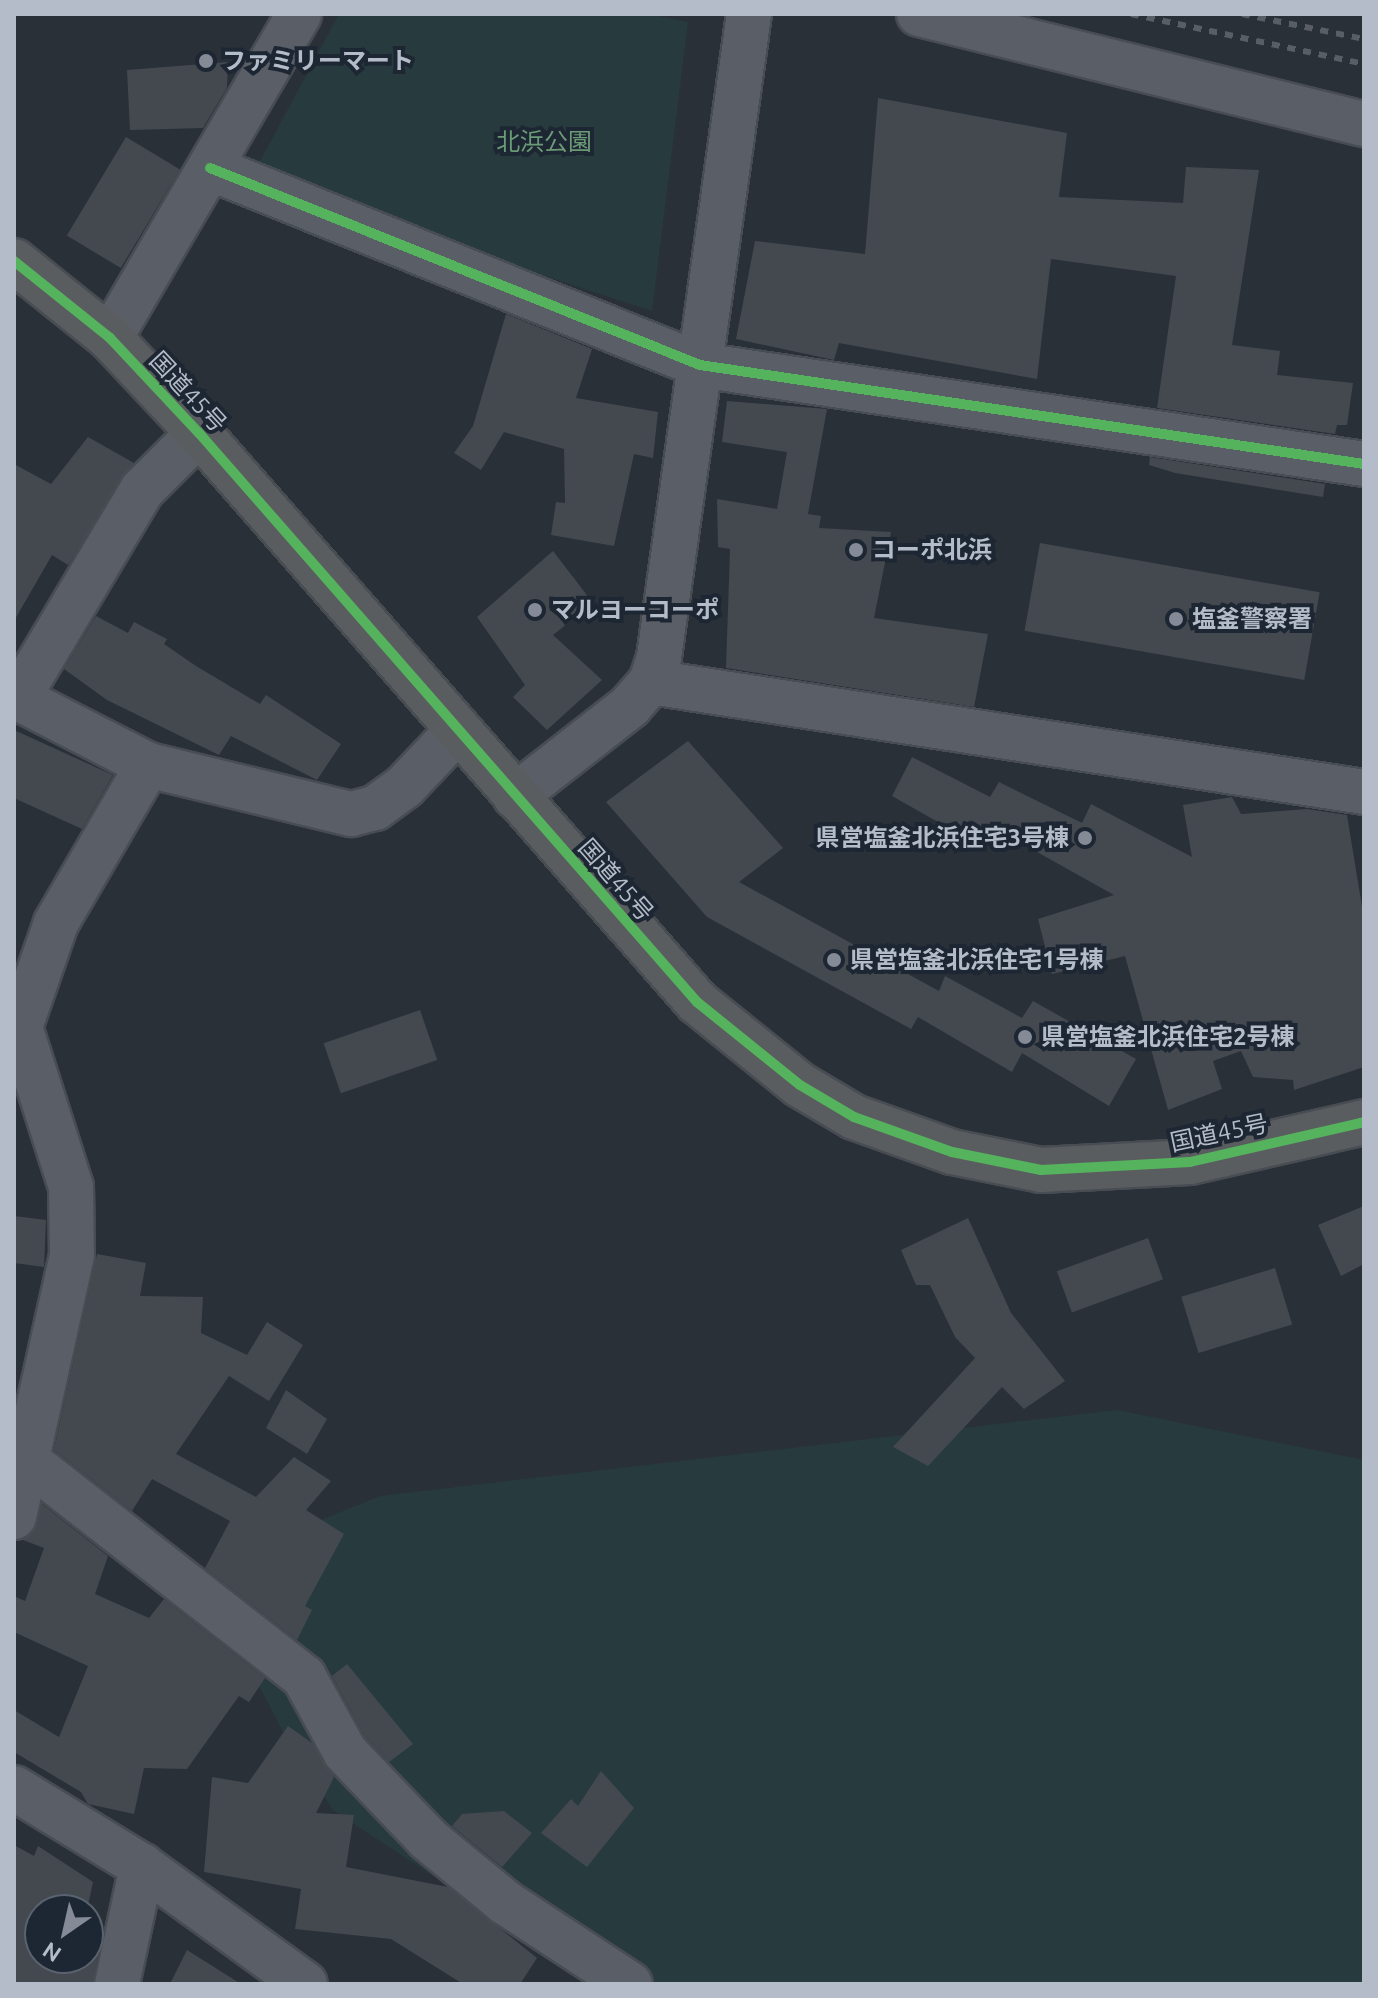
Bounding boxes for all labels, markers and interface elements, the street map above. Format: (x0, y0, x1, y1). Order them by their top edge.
place label: ファミリーマート (222, 47, 414, 75)
marker: ファミリーマート (197, 52, 215, 70)
park label: 北浜公園 (496, 128, 592, 156)
street label: 国道45号 (144, 346, 232, 438)
place label: コーポ北浜 (872, 536, 992, 564)
marker: コーポ北浜 (847, 541, 865, 559)
place label: マルヨーコーポ (551, 596, 719, 624)
marker: マルヨーコーポ (526, 601, 544, 619)
place label: 塩釜警察署 (1192, 605, 1312, 633)
marker: 塩釜警察署 (1167, 610, 1185, 628)
place label: 県営塩釜北浜住宅3号棟 (815, 824, 1069, 852)
marker: 県営塩釜北浜住宅3号棟 (1076, 829, 1094, 847)
street label: 国道45号 (573, 833, 659, 927)
place label: 県営塩釜北浜住宅1号棟 (850, 946, 1104, 974)
marker: 県営塩釜北浜住宅1号棟 (825, 951, 843, 969)
place label: 県営塩釜北浜住宅2号棟 (1041, 1023, 1295, 1051)
marker: 県営塩釜北浜住宅2号棟 (1016, 1028, 1034, 1046)
street label: 国道45号 (1168, 1109, 1270, 1157)
north arrow (24, 1894, 104, 1974)
text: N (38, 1938, 65, 1968)

